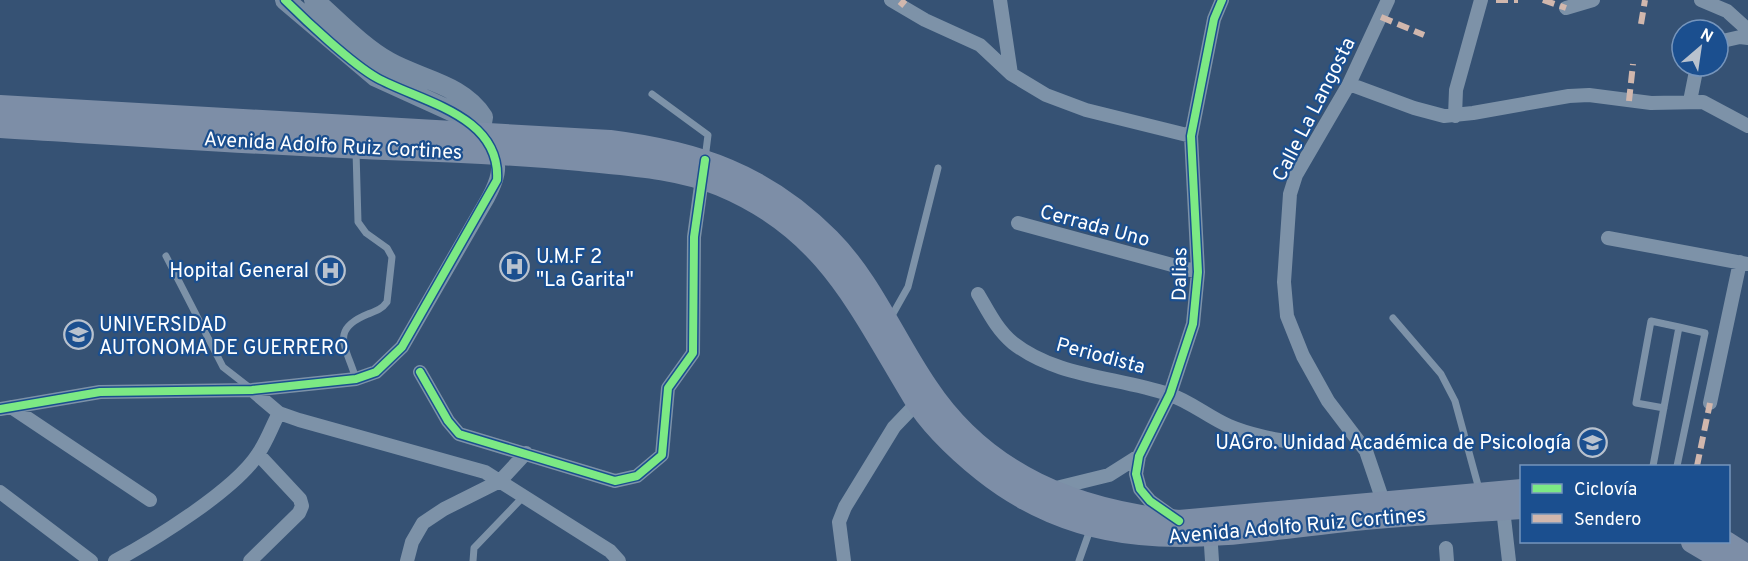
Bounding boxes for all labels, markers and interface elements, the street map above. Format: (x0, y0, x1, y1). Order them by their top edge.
north arrow (1670, 18, 1730, 78)
text: N (1696, 25, 1716, 48)
street label: Calle La Langosta (1267, 33, 1362, 186)
street label: Avenida Adolfo Ruiz Cortines (203, 127, 463, 167)
street label: Cerrada Uno (1037, 200, 1152, 254)
place label: U.M.F 2 "La Garita" (536, 245, 634, 294)
street label: Dalias (1168, 247, 1194, 301)
hospital icon: U.M.F 2 "La Garita" (499, 251, 531, 283)
hospital icon: Hopital General (314, 254, 346, 286)
place label: Hopital General (169, 259, 309, 285)
place label: UNIVERSIDAD AUTONOMA DE GUERRERO (99, 313, 349, 362)
school or university icon: UNIVERSIDAD AUTONOMA DE GUERRERO (62, 319, 94, 351)
street label: Periodista (1053, 333, 1148, 381)
school or university icon: UAGro. Unidad Académica de Psicología (1576, 426, 1608, 458)
place label: UAGro. Unidad Académica de Psicología (1215, 431, 1571, 457)
legend (1520, 465, 1730, 543)
text: Ciclovía (1574, 479, 1637, 502)
street label: Avenida Adolfo Ruiz Cortines (1167, 503, 1427, 551)
text: Sendero (1574, 509, 1641, 532)

